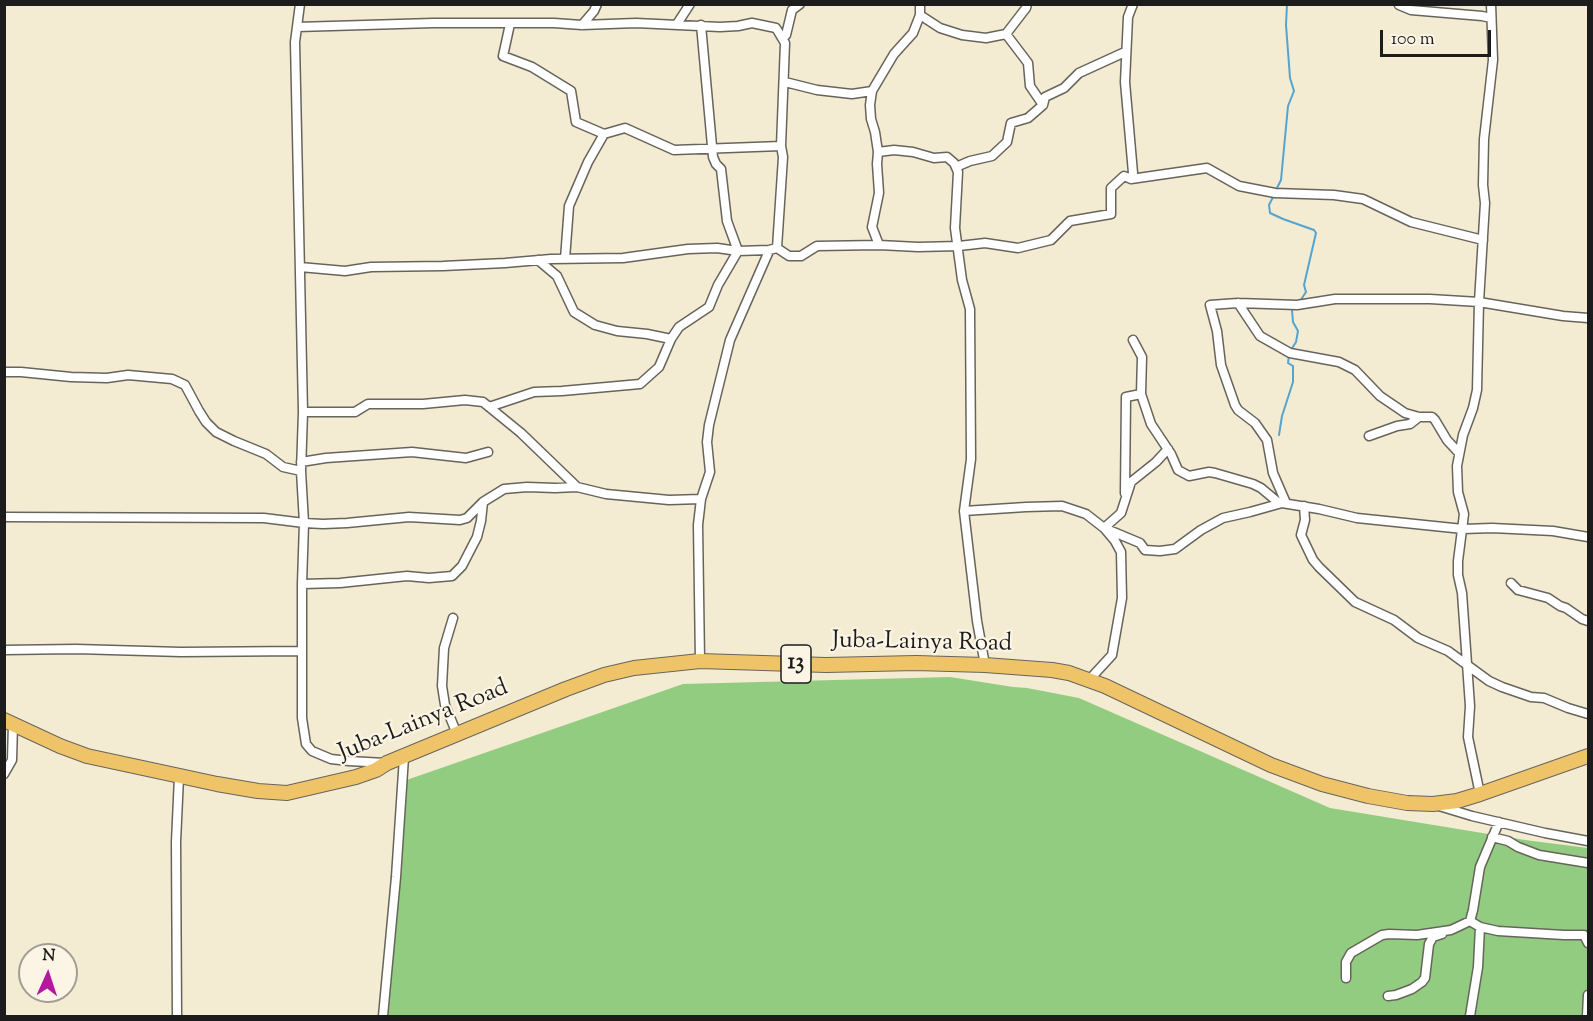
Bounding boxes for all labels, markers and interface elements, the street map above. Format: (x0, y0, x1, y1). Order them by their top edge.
scale bar (1383, 18, 1494, 56)
text: 100 m (1391, 27, 1435, 53)
street label: Juba-Lainya Road (832, 628, 1012, 660)
road number: 13 (781, 645, 811, 683)
street label: Juba-Lainya Road (335, 675, 513, 769)
north arrow (18, 943, 78, 1003)
text: N (42, 945, 56, 968)

